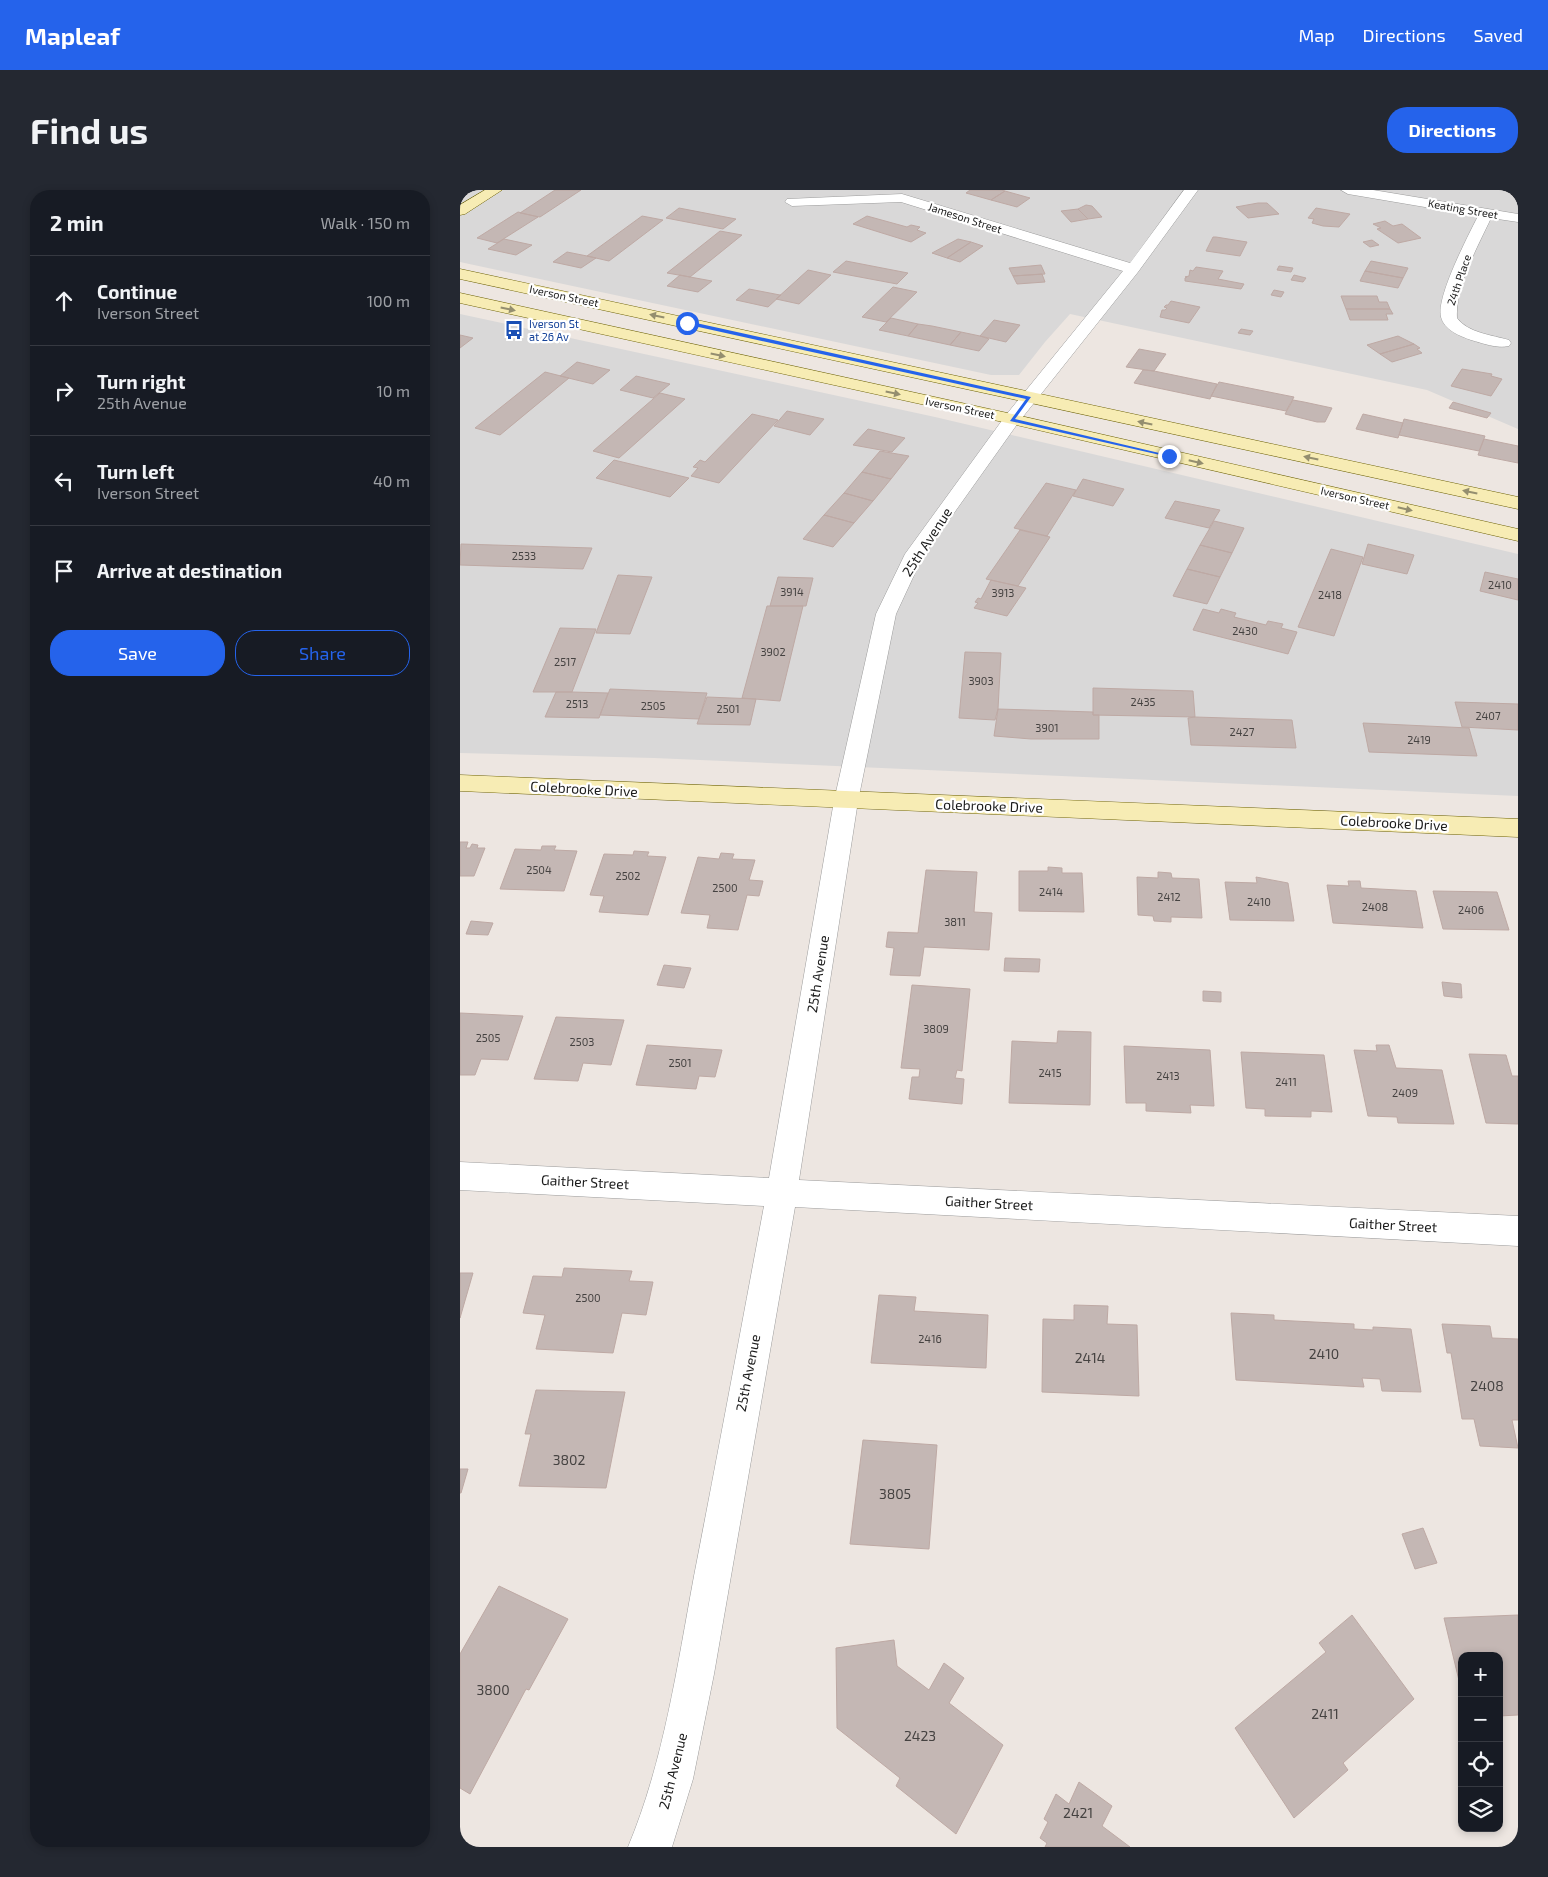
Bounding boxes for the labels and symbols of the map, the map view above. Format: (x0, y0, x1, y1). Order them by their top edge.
street label: Keating Street (1427, 196, 1499, 221)
street label: Jameson Street (927, 200, 1004, 236)
street label: 24th Place (1444, 253, 1473, 307)
street label: Iverson Street (528, 282, 600, 309)
one-way arrow (500, 305, 515, 313)
one-way arrow (650, 312, 665, 320)
route start (676, 312, 699, 335)
place label: Iverson St at 26 Av (529, 317, 579, 343)
bus stop icon: Iverson St at 26 Av (503, 319, 525, 341)
one-way arrow (710, 351, 725, 359)
one-way arrow (885, 390, 901, 398)
street label: Iverson Street (924, 394, 996, 421)
one-way arrow (1136, 418, 1152, 426)
route end (1158, 445, 1181, 468)
one-way arrow (1303, 454, 1319, 462)
one-way arrow (1188, 458, 1203, 466)
street label: Iverson Street (1319, 483, 1391, 512)
one-way arrow (1462, 488, 1478, 496)
street label: 25th Avenue (898, 504, 955, 579)
one-way arrow (1398, 505, 1413, 513)
house number: 2533 (512, 549, 536, 562)
house number: 2410 (1488, 578, 1512, 591)
house number: 3914 (780, 585, 804, 598)
house number: 3913 (992, 586, 1014, 599)
house number: 2418 (1318, 588, 1342, 601)
house number: 2430 (1232, 624, 1258, 637)
house number: 3902 (760, 645, 786, 658)
house number: 2517 (554, 655, 576, 668)
house number: 3903 (968, 674, 994, 687)
house number: 2435 (1131, 695, 1156, 708)
house number: 2513 (566, 697, 588, 710)
house number: 2505 (641, 699, 665, 712)
house number: 2501 (716, 702, 740, 715)
house number: 2407 (1475, 709, 1501, 722)
house number: 3901 (1035, 721, 1059, 734)
house number: 2427 (1230, 725, 1255, 738)
house number: 2419 (1407, 733, 1431, 746)
street label: Colebrooke Drive (530, 777, 638, 800)
street label: Colebrooke Drive (935, 795, 1043, 816)
street label: Colebrooke Drive (1340, 811, 1448, 834)
house number: 2504 (526, 863, 552, 876)
house number: 2502 (616, 869, 640, 882)
house number: 2500 (712, 881, 738, 894)
house number: 2414 (1039, 885, 1063, 898)
house number: 2412 (1157, 890, 1181, 903)
house number: 2410 (1247, 895, 1271, 908)
house number: 2408 (1362, 900, 1388, 913)
house number: 2406 (1458, 903, 1484, 916)
house number: 3811 (944, 915, 966, 928)
street label: 25th Avenue (803, 934, 832, 1014)
house number: 3809 (923, 1022, 949, 1035)
house number: 2505 (476, 1031, 500, 1044)
house number: 2503 (570, 1035, 594, 1048)
house number: 2501 (668, 1056, 692, 1069)
house number: 2415 (1038, 1066, 1062, 1079)
house number: 2413 (1156, 1069, 1180, 1082)
house number: 2411 (1275, 1075, 1297, 1088)
house number: 2409 (1392, 1086, 1418, 1099)
street label: Gaither Street (540, 1171, 630, 1192)
street label: Gaither Street (944, 1192, 1034, 1213)
street label: Gaither Street (1348, 1214, 1438, 1235)
house number: 2500 (575, 1291, 601, 1304)
house number: 2416 (918, 1332, 942, 1345)
street label: 25th Avenue (732, 1333, 763, 1413)
house number: 2410 (1309, 1345, 1339, 1362)
house number: 2414 (1075, 1349, 1105, 1366)
house number: 2408 (1470, 1377, 1504, 1394)
house number: 3802 (553, 1451, 585, 1468)
house number: 3805 (879, 1485, 911, 1502)
house number: 3800 (476, 1681, 510, 1698)
house number: 2411 (1311, 1705, 1339, 1722)
house number: 2423 (904, 1727, 936, 1744)
street label: 25th Avenue (655, 1731, 690, 1811)
house number: 2421 (1063, 1804, 1093, 1821)

